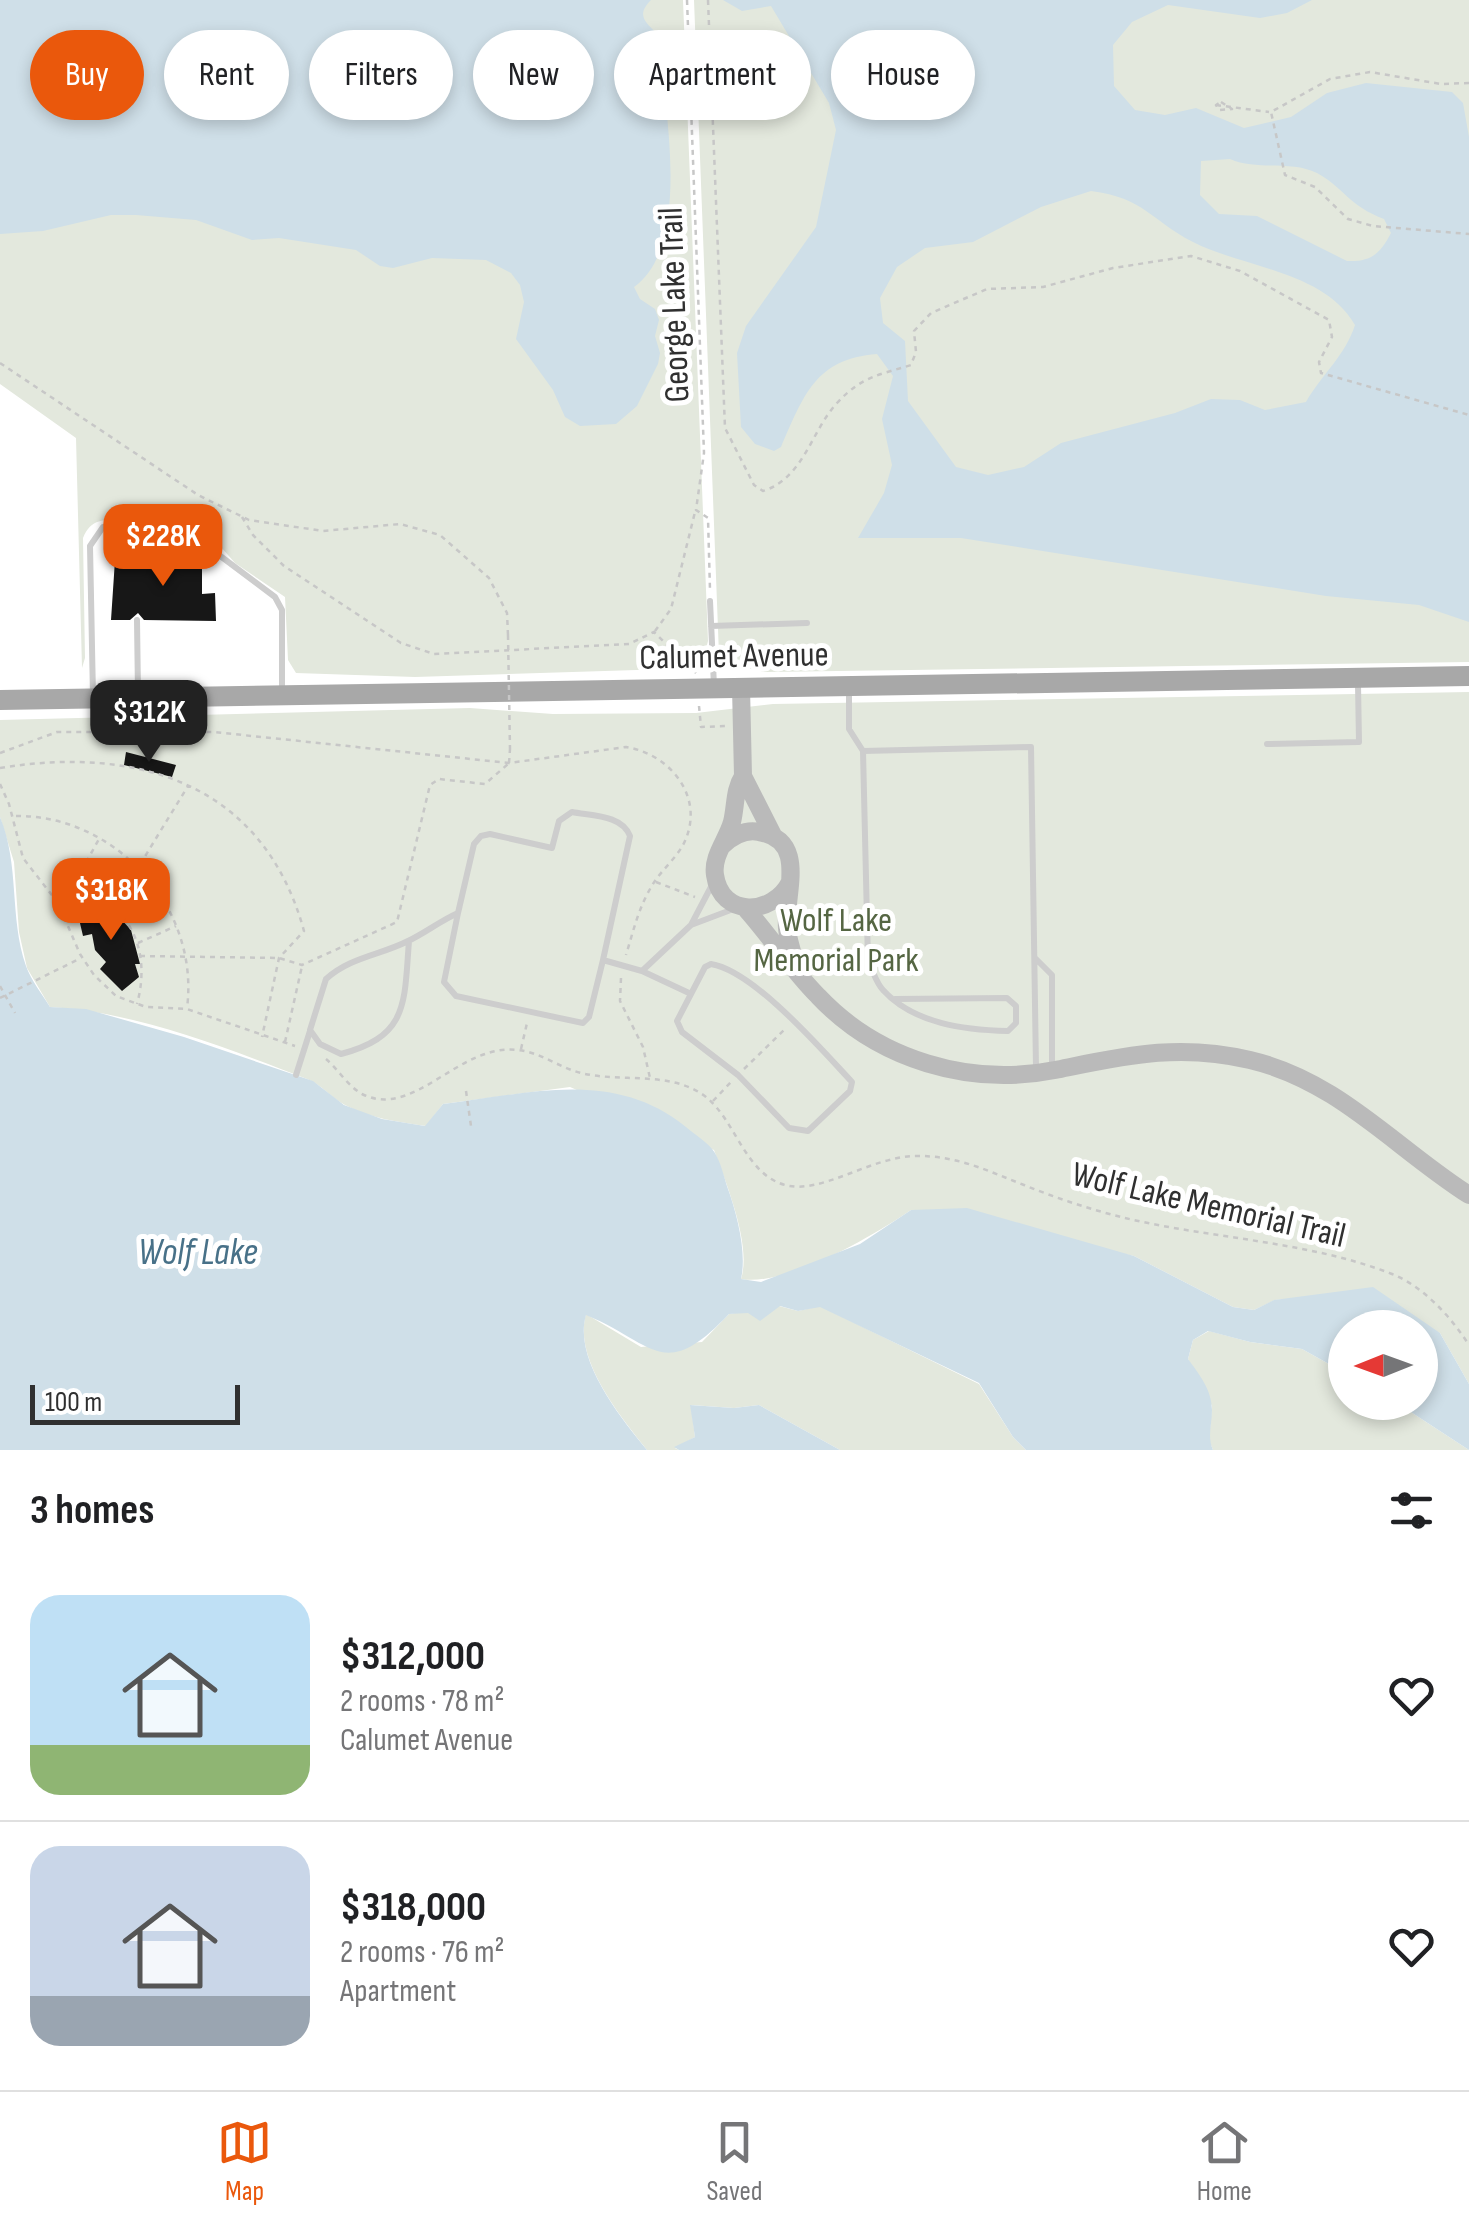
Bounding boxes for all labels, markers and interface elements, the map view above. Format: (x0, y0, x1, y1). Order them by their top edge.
chip: Buy (30, 30, 144, 120)
chip: Rent (164, 30, 289, 120)
chip: Filters (309, 30, 453, 120)
chip: New (473, 30, 594, 120)
chip: Apartment (614, 30, 811, 120)
chip: House (831, 30, 975, 120)
street label: George Lake Trail (650, 207, 699, 403)
pin: $228K (93, 504, 233, 589)
text: $228K (125, 517, 201, 556)
street label: Calumet Avenue (639, 633, 829, 680)
pin: $312K (79, 680, 219, 765)
text: $312K (112, 693, 186, 732)
pin: $318K (41, 858, 181, 943)
text: $318K (74, 871, 148, 910)
park label: Wolf Lake Memorial Park (753, 899, 919, 982)
street label: Wolf Lake Memorial Trail (1068, 1153, 1350, 1258)
water label: Wolf Lake (138, 1230, 258, 1275)
north arrow (1328, 1310, 1438, 1420)
map controls (1328, 1310, 1438, 1420)
scale bar (30, 1380, 240, 1424)
text: 100 m (45, 1386, 102, 1419)
icon: filters (1384, 1483, 1439, 1538)
text: 3 homes (30, 1485, 154, 1536)
text: $312,000 (340, 1631, 485, 1682)
icon: home (110, 1635, 230, 1755)
icon: heart (1384, 1668, 1439, 1723)
text: 2 rooms · 78 m² (340, 1682, 504, 1721)
text: Calumet Avenue (340, 1721, 513, 1760)
text: $318,000 (340, 1882, 486, 1933)
icon: home (110, 1886, 230, 2006)
icon: heart (1384, 1919, 1439, 1974)
text: 2 rooms · 76 m² (340, 1933, 504, 1972)
text: Apartment (340, 1972, 456, 2011)
tab: Map (217, 2115, 272, 2208)
tab: Saved (706, 2115, 763, 2208)
tab: Home (1197, 2115, 1252, 2208)

